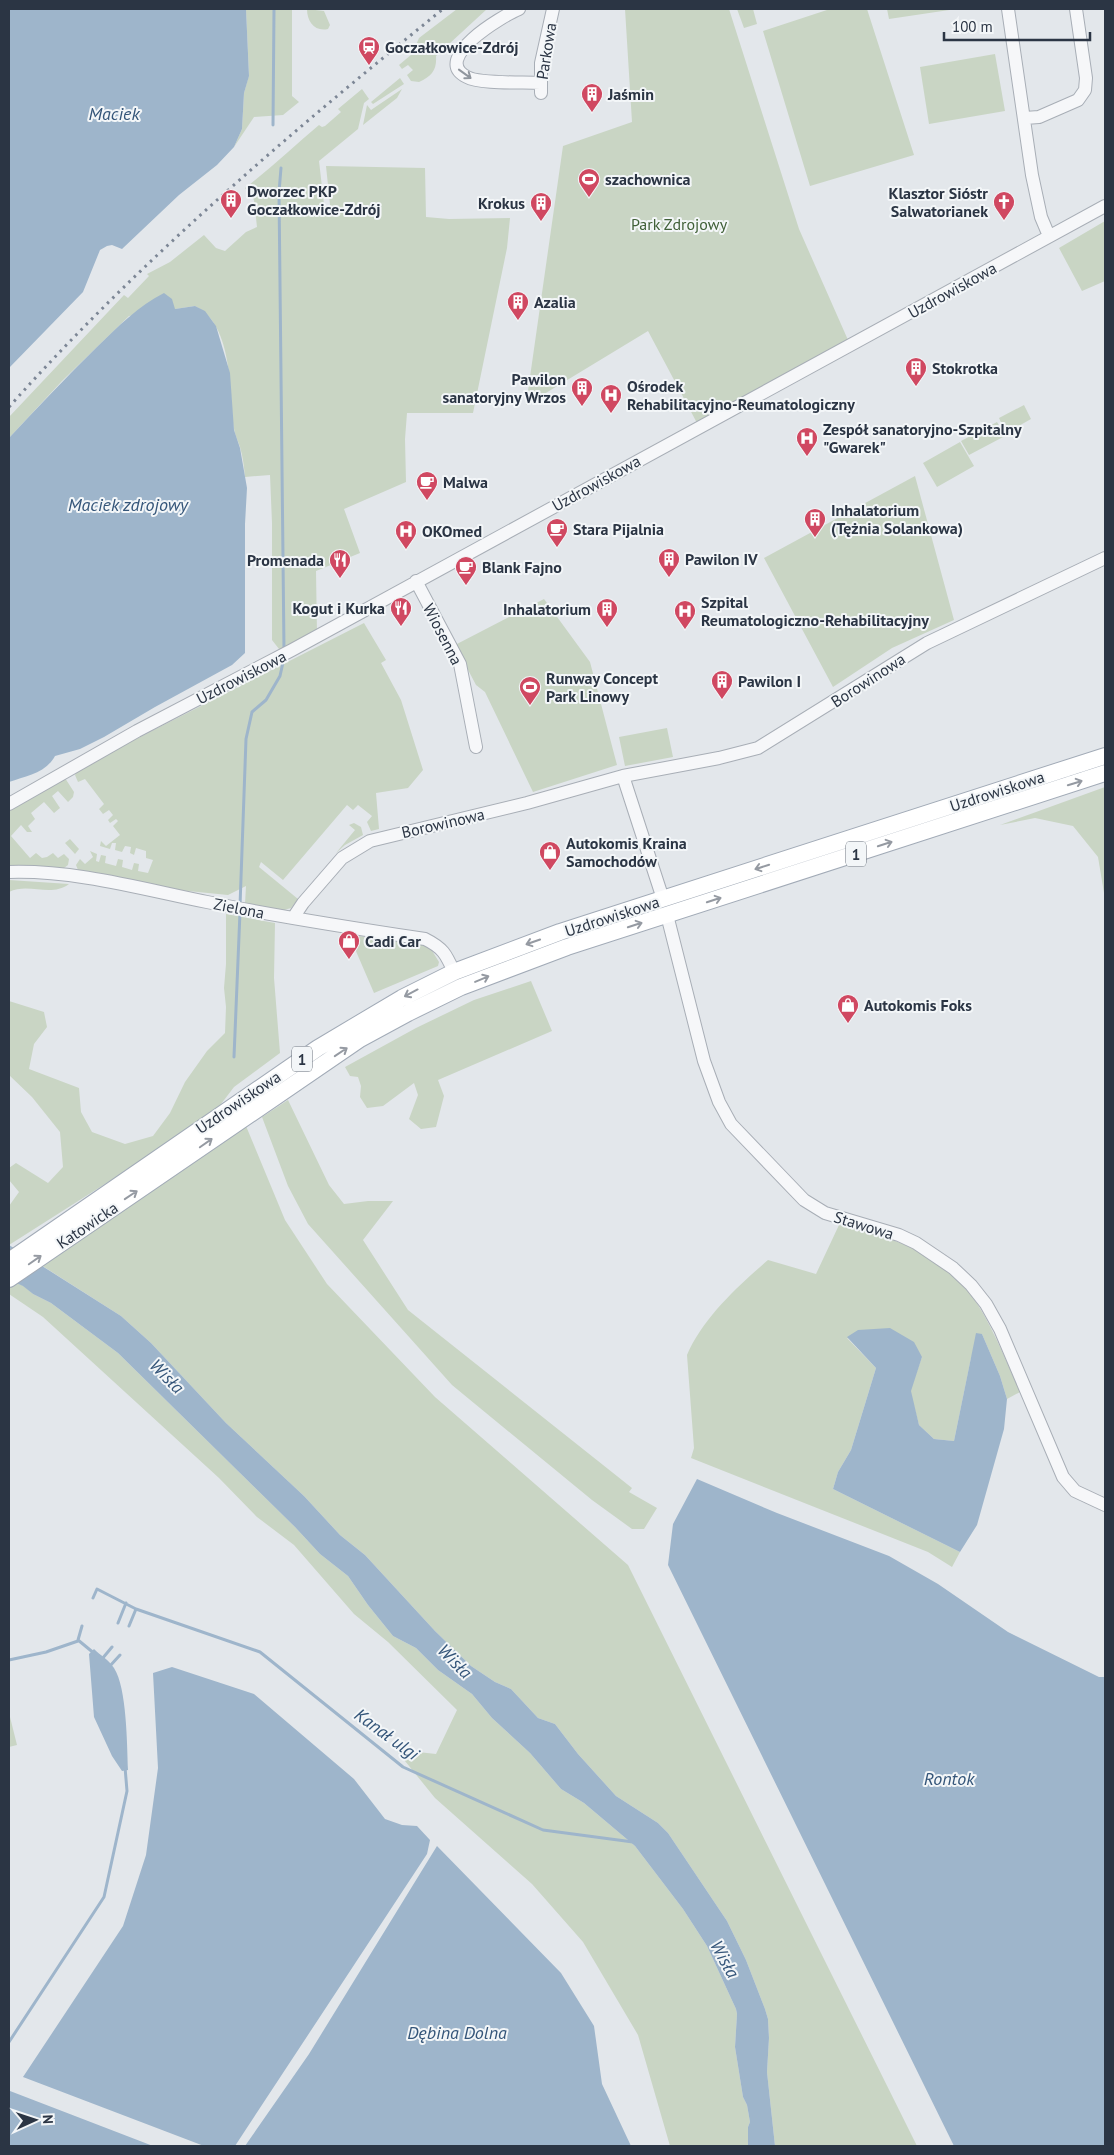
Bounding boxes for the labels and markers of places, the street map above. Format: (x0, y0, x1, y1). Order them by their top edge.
station icon: Goczałkowice-Zdrój (357, 35, 381, 66)
place label: Goczałkowice-Zdrój (385, 37, 519, 57)
building icon: Jaśmin (580, 82, 604, 113)
place label: Jaśmin (607, 84, 654, 104)
sports icon: szachownica (577, 167, 601, 198)
place label: szachownica (605, 169, 691, 189)
place label: Dworzec PKP Goczałkowice-Zdrój (247, 181, 381, 219)
place label: Klasztor Sióstr Salwatorianek (888, 183, 988, 221)
building icon: Dworzec PKP Goczałkowice-Zdrój (219, 188, 243, 219)
church icon: Klasztor Sióstr Salwatorianek (992, 190, 1016, 221)
building icon: Krokus (529, 191, 553, 222)
place label: Krokus (478, 193, 525, 213)
building icon: Azalia (506, 290, 530, 321)
place label: Azalia (534, 292, 576, 312)
building icon: Stokrotka (904, 356, 928, 387)
place label: Stokrotka (932, 358, 998, 378)
place label: Pawilon sanatoryjny Wrzos (442, 369, 566, 407)
building icon: Pawilon sanatoryjny Wrzos (570, 376, 594, 407)
place label: Ośrodek Rehabilitacyjno-Reumatologiczny (627, 376, 855, 414)
hospital icon: Ośrodek Rehabilitacyjno-Reumatologiczny (599, 383, 623, 414)
place label: Zespół sanatoryjno-Szpitalny "Gwarek" (823, 419, 1022, 457)
hospital icon: Zespół sanatoryjno-Szpitalny "Gwarek" (795, 426, 819, 457)
cafe icon: Malwa (415, 470, 439, 501)
place label: Malwa (443, 472, 488, 492)
place label: Inhalatorium (Tężnia Solankowa) (831, 500, 963, 538)
building icon: Inhalatorium (Tężnia Solankowa) (803, 507, 827, 538)
cafe icon: Stara Pijalnia (545, 517, 569, 548)
hospital icon: OKOmed (394, 519, 418, 550)
place label: Stara Pijalnia (573, 519, 664, 539)
place label: OKOmed (422, 521, 482, 541)
building icon: Pawilon IV (657, 547, 681, 578)
restaurant icon: Promenada (328, 548, 352, 579)
place label: Pawilon IV (685, 549, 758, 569)
place label: Promenada (247, 550, 324, 570)
cafe icon: Blank Fajno (454, 555, 478, 586)
place label: Blank Fajno (482, 557, 562, 577)
place label: Szpital Reumatologiczno-Rehabilitacyjny (701, 592, 929, 630)
restaurant icon: Kogut i Kurka (389, 596, 413, 627)
building icon: Inhalatorium (595, 597, 619, 628)
place label: Kogut i Kurka (292, 598, 385, 618)
place label: Inhalatorium (503, 599, 591, 619)
hospital icon: Szpital Reumatologiczno-Rehabilitacyjny (673, 599, 697, 630)
place label: Runway Concept Park Linowy (546, 668, 658, 706)
building icon: Pawilon I (710, 669, 734, 700)
place label: Pawilon I (738, 671, 801, 691)
sports icon: Runway Concept Park Linowy (518, 675, 542, 706)
place label: Autokomis Kraina Samochodów (566, 833, 687, 871)
shop icon: Autokomis Kraina Samochodów (538, 840, 562, 871)
shop icon: Cadi Car (337, 929, 361, 960)
place label: Cadi Car (365, 931, 421, 951)
shop icon: Autokomis Foks (836, 993, 860, 1024)
place label: Autokomis Foks (864, 995, 972, 1015)

